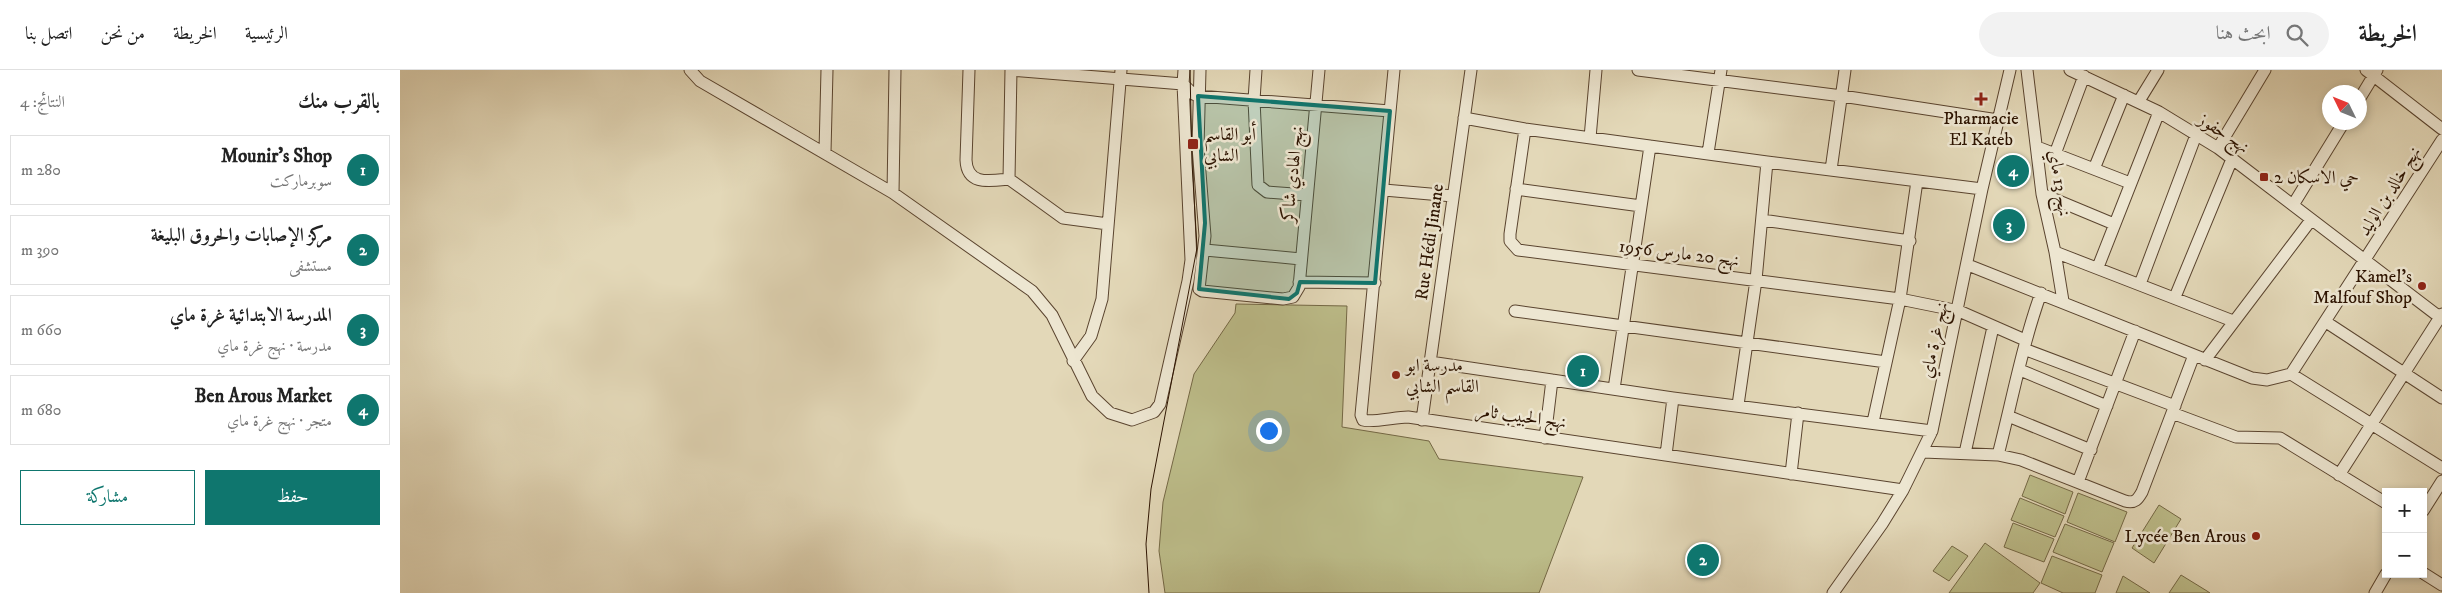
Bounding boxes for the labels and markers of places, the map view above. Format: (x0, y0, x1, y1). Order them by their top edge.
marker: Pharmacie El Kateb (1975, 93, 1987, 105)
place label: Pharmacie El Kateb (1943, 108, 2019, 151)
place label: أبو القاسم الشابي (1204, 121, 1257, 170)
marker: أبو القاسم الشابي (1186, 137, 1200, 151)
pin: 4 (1997, 152, 2029, 190)
place label: حي الاسكان 2 (2274, 167, 2359, 192)
marker: حي الاسكان 2 (2258, 171, 2270, 183)
pin: 3 (1993, 206, 2025, 244)
place label: Kamel's Malfouf Shop (2313, 266, 2412, 309)
marker: Kamel's Malfouf Shop (2416, 280, 2428, 292)
pin: 1 (1567, 352, 1599, 390)
place label: مدرسة ابو القاسم الشابي (1404, 355, 1479, 404)
marker: مدرسة ابو القاسم الشابي (1390, 369, 1402, 381)
place label: Lycée Ben Arous (2125, 526, 2246, 548)
marker: Lycée Ben Arous (2250, 530, 2262, 542)
pin: 2 (1687, 541, 1719, 579)

